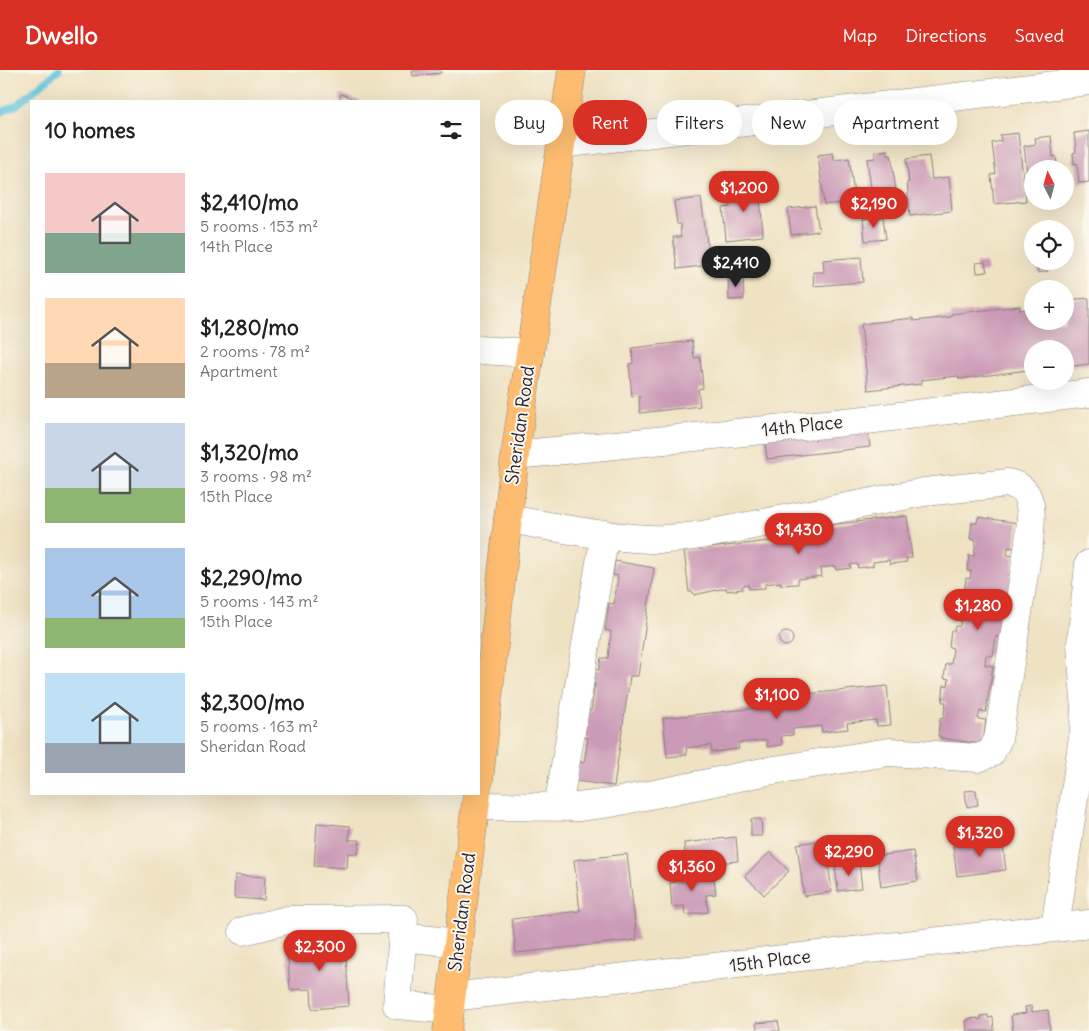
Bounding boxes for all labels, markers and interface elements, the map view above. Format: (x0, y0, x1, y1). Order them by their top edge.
text: Dwello (25, 20, 98, 50)
text: Map (842, 24, 877, 47)
text: Directions (905, 24, 987, 47)
text: Saved (1015, 24, 1064, 47)
chip: Buy (495, 100, 563, 145)
chip: Rent (573, 100, 647, 145)
chip: Filters (657, 100, 742, 145)
chip: New (752, 100, 824, 145)
chip: Apartment (834, 100, 957, 145)
icon: filters (437, 116, 465, 144)
text: 10 homes (45, 117, 135, 144)
north arrow (1024, 160, 1074, 210)
map controls (1024, 160, 1074, 390)
pin: $1,200 (703, 170, 785, 213)
text: $1,200 (720, 177, 768, 197)
pin: $2,190 (833, 186, 915, 229)
text: $2,410/mo (200, 189, 299, 216)
icon: home (85, 193, 145, 253)
text: $2,190 (851, 193, 897, 213)
text: 5 rooms · 153 m² (200, 216, 318, 236)
button: locate (1024, 220, 1074, 270)
text: 14th Place (200, 236, 273, 256)
pin: $2,410 (695, 246, 777, 288)
text: $2,410 (713, 252, 759, 272)
button: + (1024, 280, 1074, 330)
text: $1,280/mo (200, 314, 299, 341)
icon: home (85, 318, 145, 378)
button: − (1024, 340, 1074, 390)
text: 2 rooms · 78 m² (200, 341, 310, 361)
text: Apartment (200, 361, 278, 381)
street label: Sheridan Road (500, 364, 539, 486)
street label: 14th Place (760, 410, 844, 441)
text: $1,320/mo (200, 439, 299, 466)
icon: home (85, 443, 145, 503)
text: 3 rooms · 98 m² (200, 466, 312, 486)
text: 15th Place (200, 486, 273, 506)
pin: $1,430 (758, 512, 840, 555)
text: $1,430 (776, 519, 822, 539)
text: $2,290/mo (200, 564, 302, 591)
icon: home (85, 568, 145, 628)
pin: $1,280 (937, 588, 1019, 631)
text: 5 rooms · 143 m² (200, 591, 318, 611)
text: $1,280 (955, 595, 1001, 615)
text: 15th Place (200, 611, 273, 631)
pin: $1,100 (736, 678, 818, 720)
text: $1,100 (754, 684, 800, 704)
text: $2,300/mo (200, 689, 304, 716)
icon: home (85, 693, 145, 753)
text: 5 rooms · 163 m² (200, 716, 318, 736)
text: Sheridan Road (200, 736, 306, 756)
pin: $1,320 (939, 816, 1021, 858)
text: $1,320 (957, 822, 1003, 842)
pin: $2,290 (808, 834, 890, 877)
text: $2,290 (824, 841, 874, 861)
pin: $1,360 (651, 850, 733, 892)
street label: Sheridan Road (443, 851, 480, 973)
text: $1,360 (668, 856, 716, 876)
pin: $2,300 (279, 930, 361, 972)
text: $2,300 (294, 936, 346, 956)
street label: 15th Place (728, 944, 812, 977)

